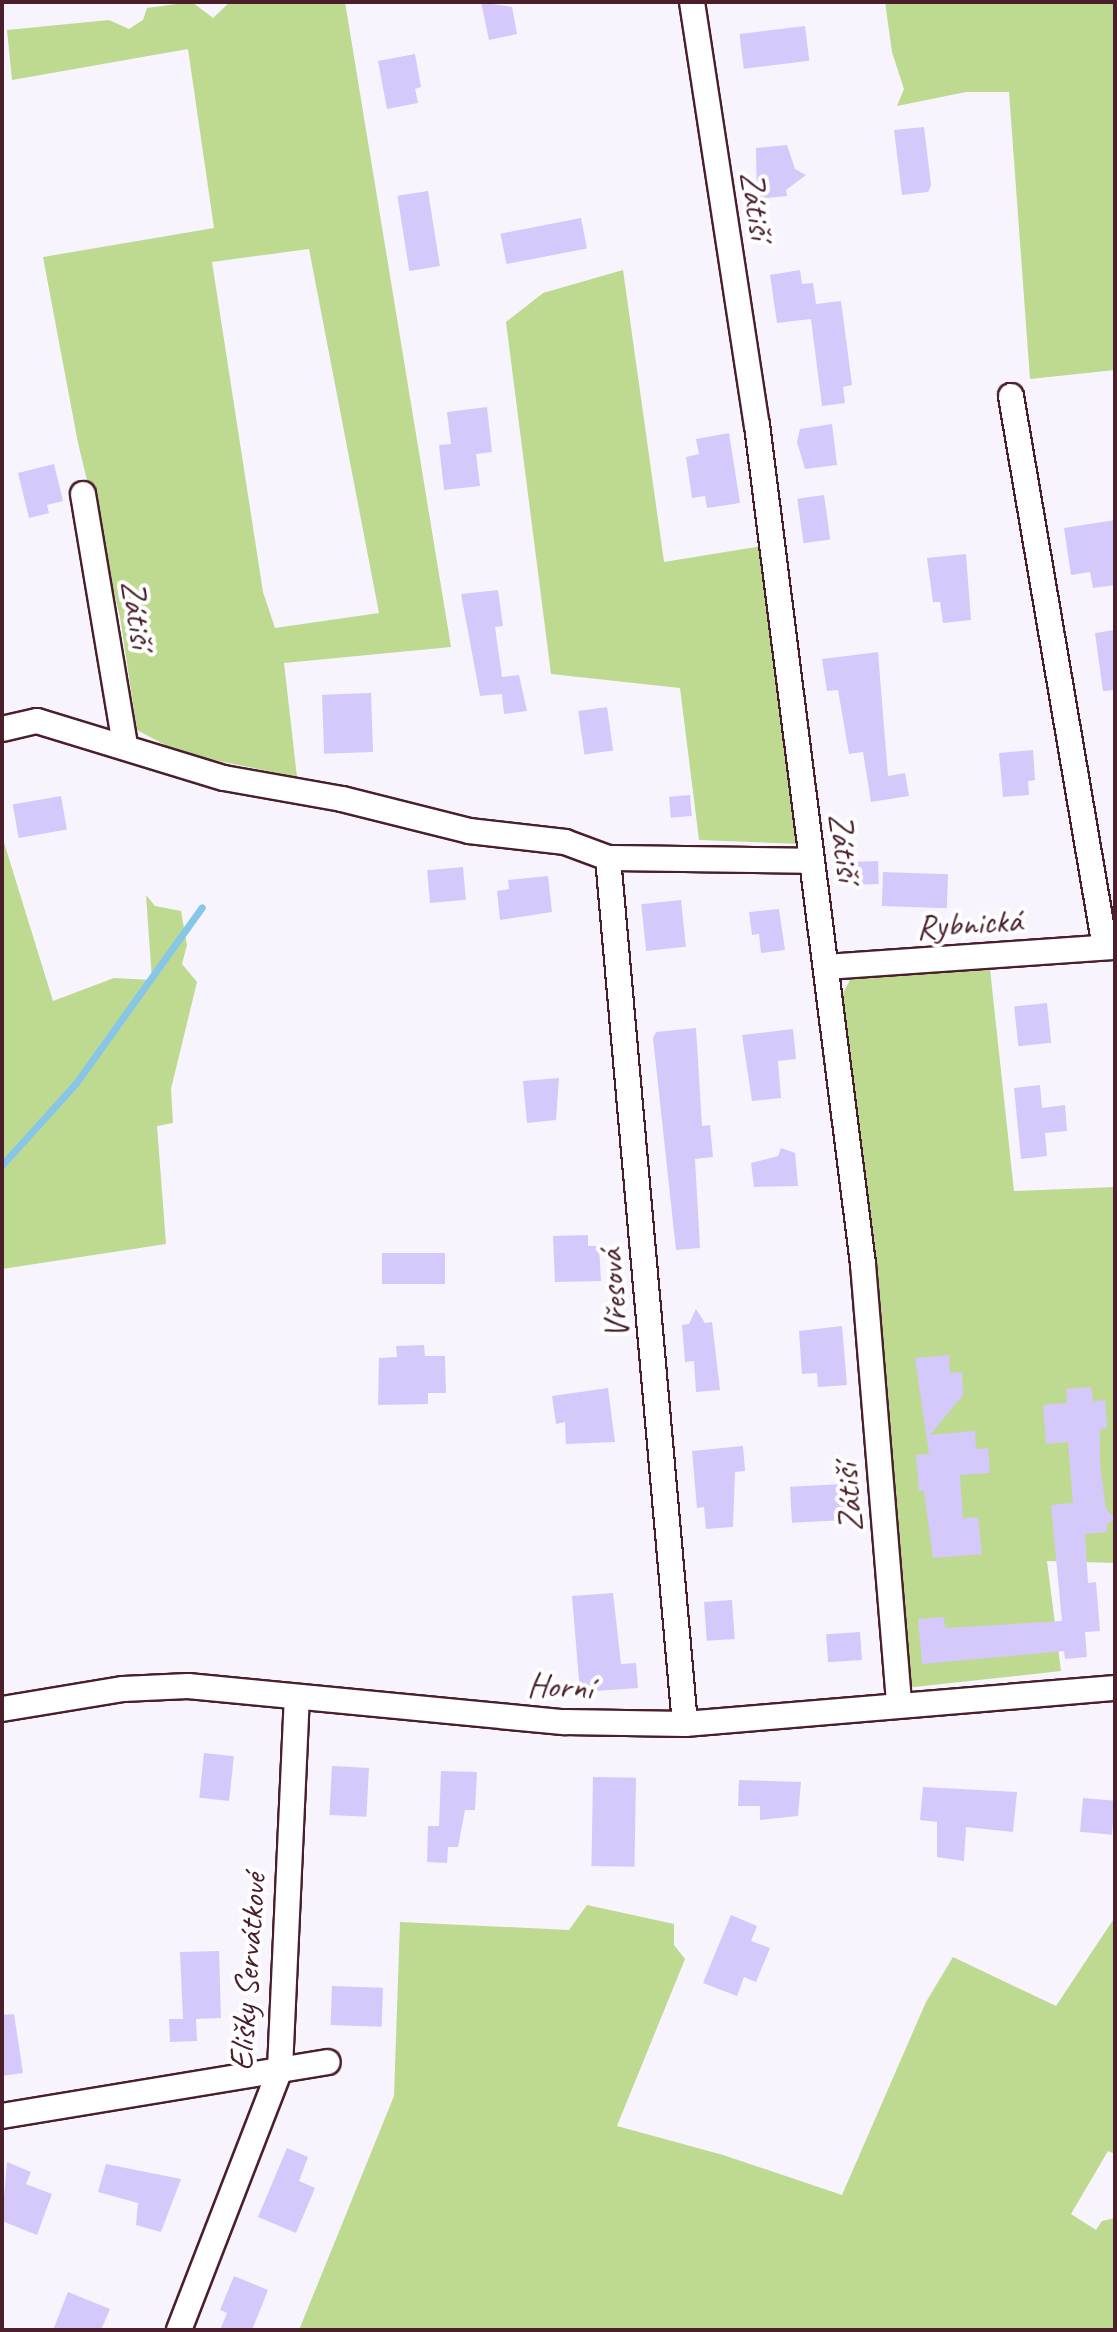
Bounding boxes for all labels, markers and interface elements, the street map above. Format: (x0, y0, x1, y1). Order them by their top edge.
street label: Zátiší (732, 168, 782, 242)
street label: Zátiší (113, 577, 163, 651)
street label: Zátiší (820, 810, 870, 884)
street label: Rybnická (915, 899, 1023, 947)
street label: Vřesová (589, 1248, 637, 1340)
street label: Zátiší (825, 1462, 871, 1534)
street label: Horní (526, 1664, 594, 1708)
street label: Elišky Servátkové (220, 1872, 274, 2072)

